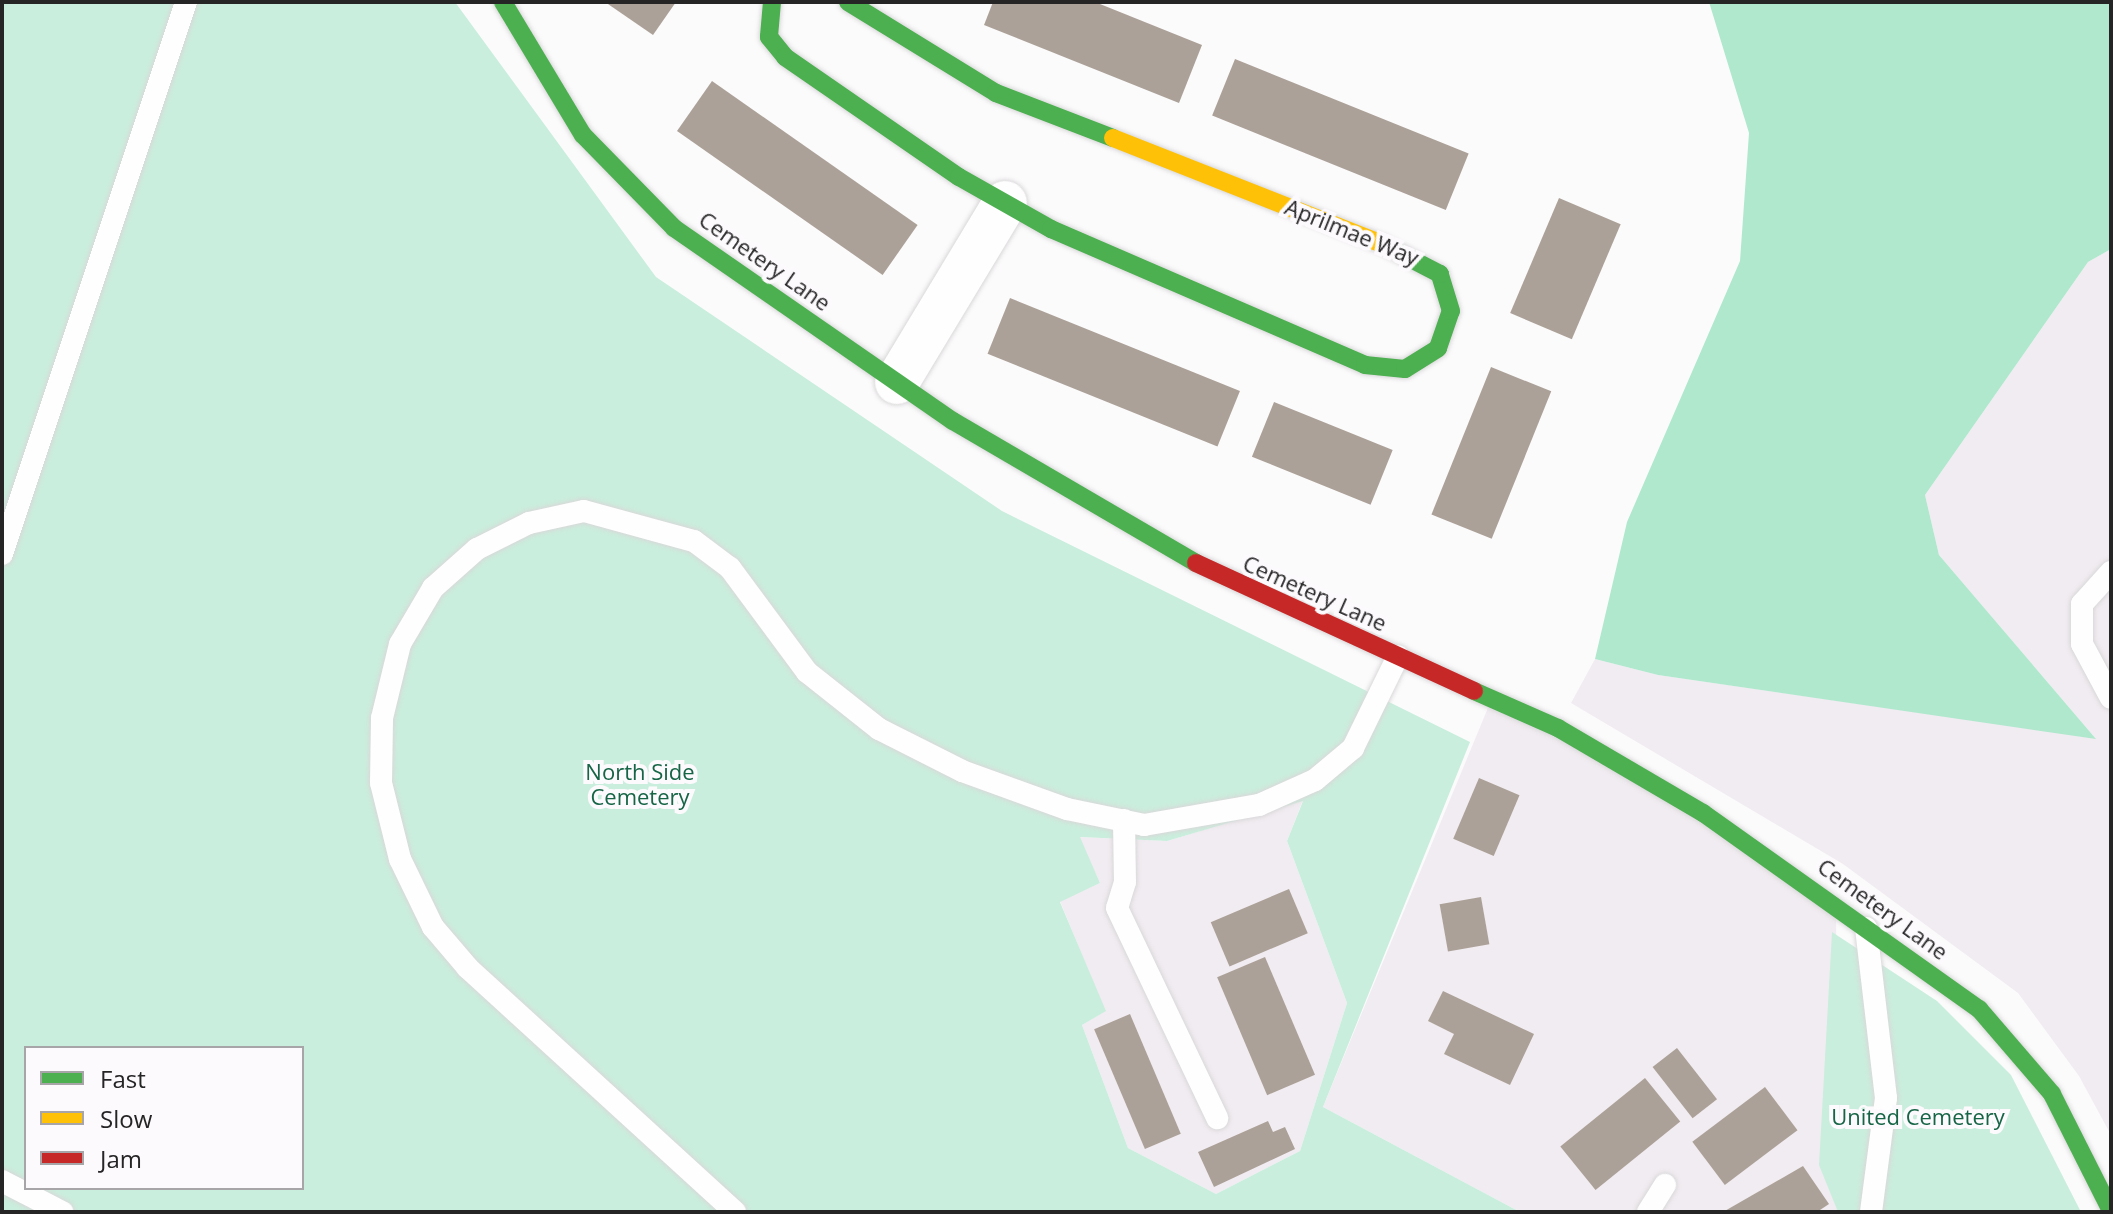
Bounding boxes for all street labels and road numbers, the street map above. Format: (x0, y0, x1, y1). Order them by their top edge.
street label: Aprilmae Way (1281, 193, 1423, 271)
street label: Cemetery Lane (694, 206, 836, 316)
street label: Cemetery Lane (1239, 550, 1391, 636)
street label: Cemetery Lane (1813, 853, 1953, 965)

